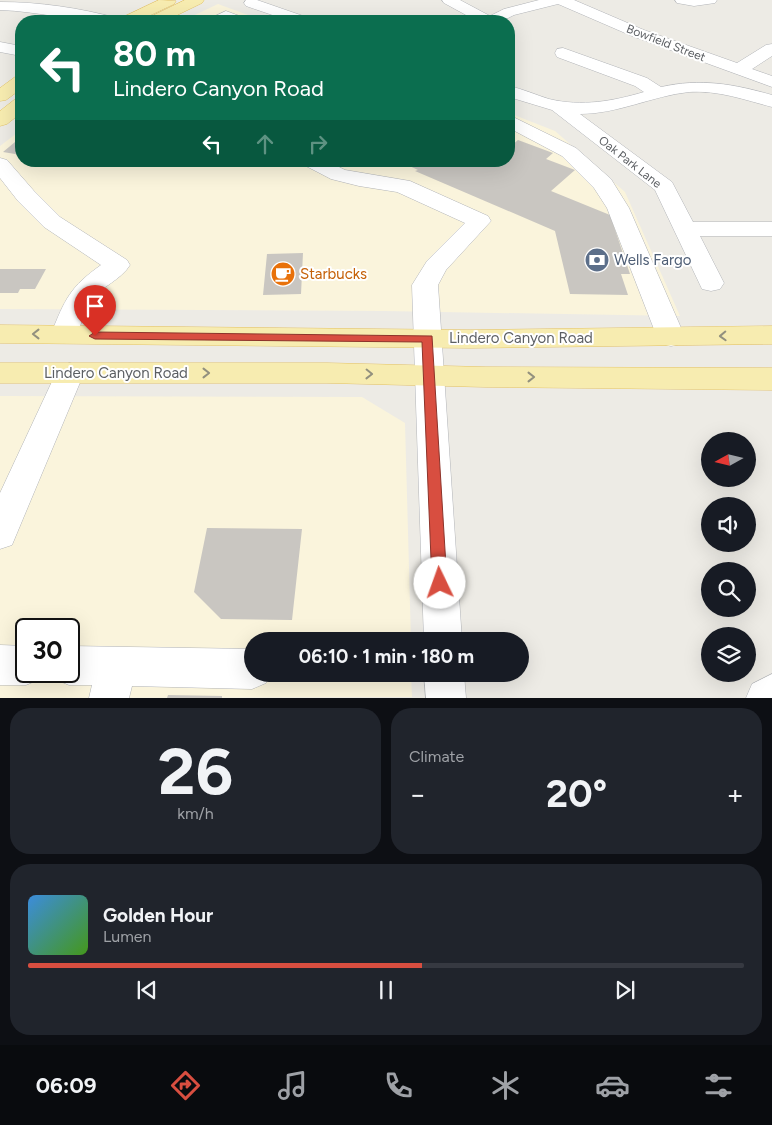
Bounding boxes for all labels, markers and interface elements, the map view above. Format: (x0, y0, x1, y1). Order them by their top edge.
street label: Bowfield Street (624, 21, 708, 65)
text: 80 m (113, 33, 196, 75)
icon: left (30, 35, 95, 100)
text: Lindero Canyon Road (113, 75, 324, 102)
icon: left (198, 130, 226, 158)
icon: ahead (251, 130, 279, 158)
icon: right (304, 130, 332, 158)
street label: Oak Park Lane (596, 133, 664, 191)
bank icon: Wells Fargo (584, 247, 610, 273)
place label: Wells Fargo (614, 251, 692, 269)
cafe icon: Starbucks (270, 261, 296, 287)
place label: Starbucks (300, 265, 367, 283)
pin (74, 285, 116, 336)
icon: arrive (81, 292, 109, 320)
one-way arrow (32, 329, 40, 339)
street label: Lindero Canyon Road (449, 329, 593, 347)
one-way arrow (719, 330, 727, 341)
street label: Lindero Canyon Road (44, 364, 188, 382)
one-way arrow (202, 368, 210, 378)
one-way arrow (365, 368, 373, 379)
one-way arrow (527, 372, 535, 383)
north arrow (701, 432, 756, 488)
map controls (701, 432, 756, 682)
button: sound (701, 497, 756, 552)
position arrow (413, 556, 465, 608)
button: search (701, 562, 756, 617)
speed limit sign: 30 (15, 618, 80, 683)
button: layers (701, 627, 756, 682)
text: 06:10 · 1 min · 180 m (299, 645, 474, 668)
text: 26 (158, 732, 233, 810)
text: Climate (409, 747, 464, 766)
text: 20° (546, 771, 607, 817)
text: − (409, 777, 426, 811)
text: + (727, 777, 744, 811)
text: km/h (177, 804, 214, 823)
text: Golden Hour (103, 904, 213, 927)
text: Lumen (103, 927, 152, 946)
icon: previous (133, 976, 161, 1004)
icon: pause (372, 976, 400, 1004)
icon: next (611, 976, 639, 1004)
icon: directions (168, 1068, 203, 1103)
icon: music (275, 1068, 310, 1103)
icon: phone (381, 1068, 416, 1103)
icon: climate (488, 1068, 523, 1103)
icon: car (595, 1068, 630, 1103)
icon: filters (701, 1068, 736, 1103)
text: 06:09 (36, 1072, 96, 1099)

